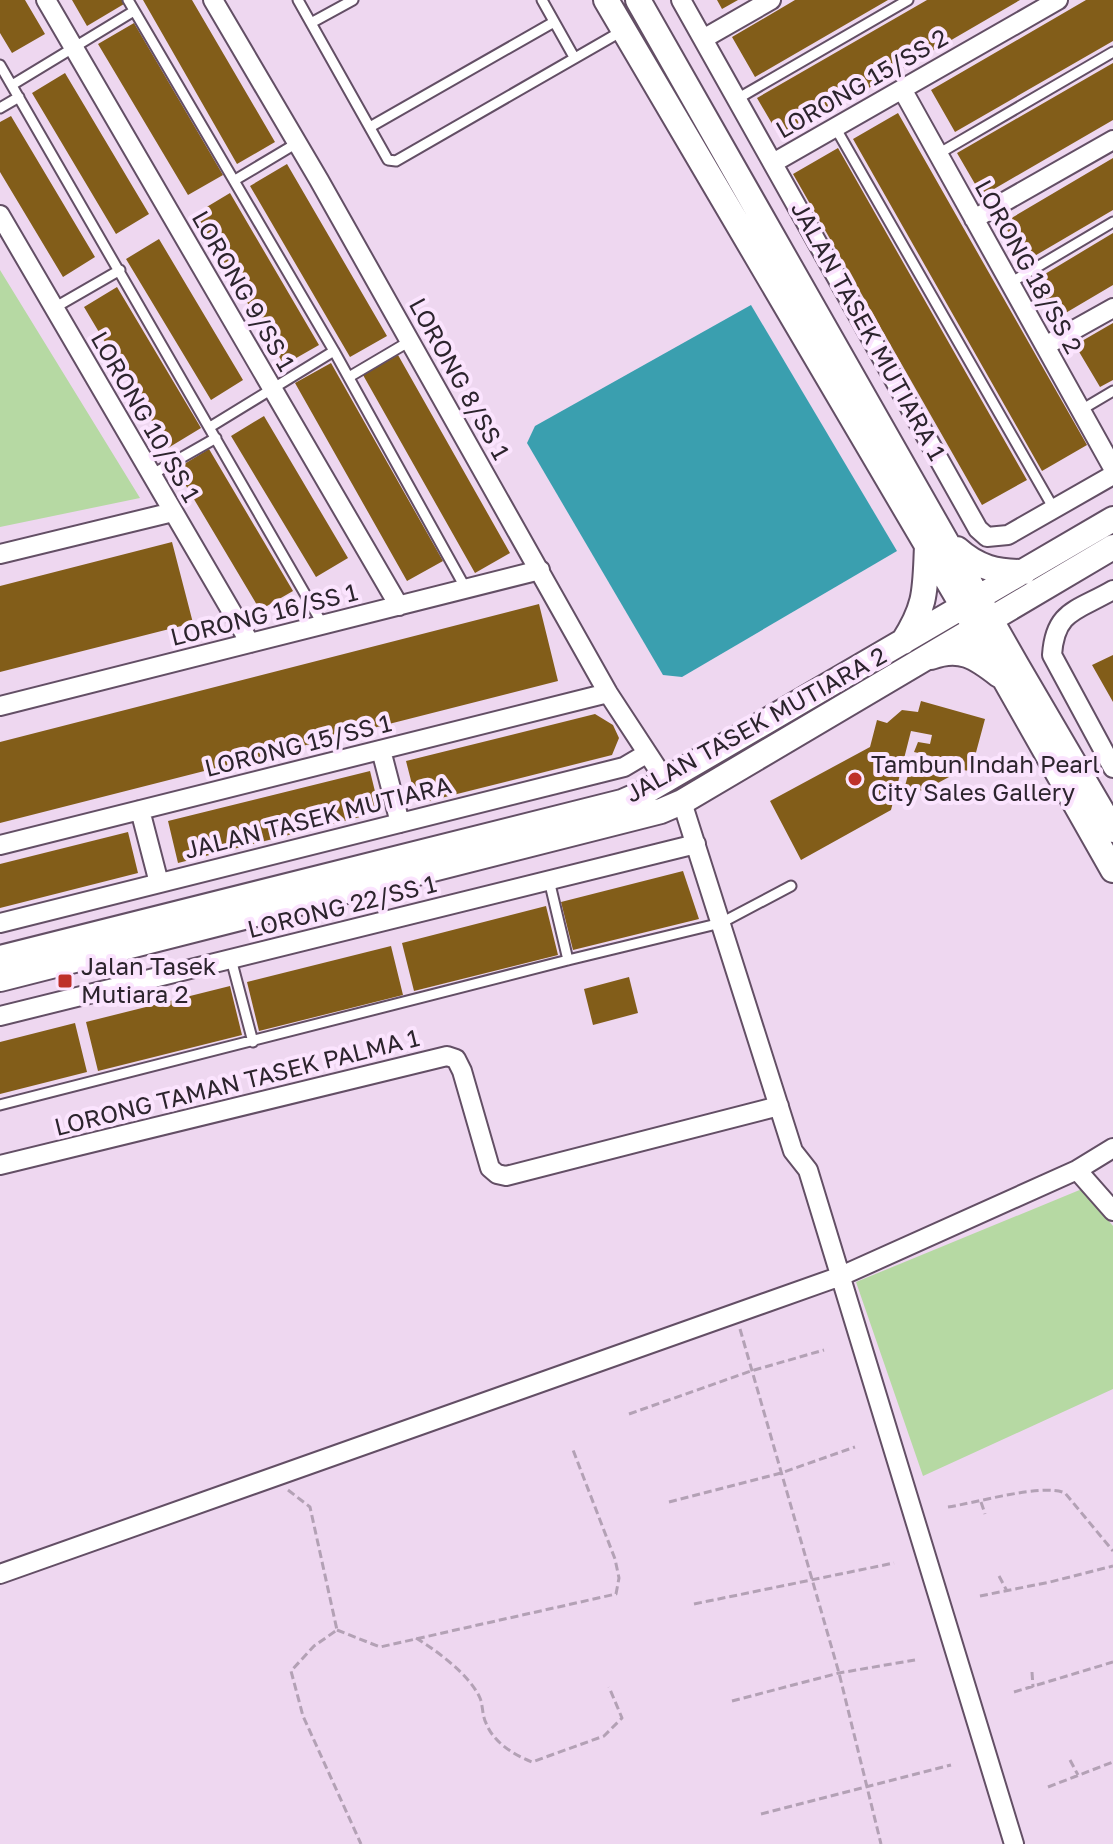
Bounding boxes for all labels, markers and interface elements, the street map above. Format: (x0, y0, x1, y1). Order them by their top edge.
street label: LORONG 15/SS 2 (770, 22, 952, 144)
street label: LORONG 18/SS 2 (970, 174, 1089, 358)
street label: JALAN TASEK MUTIARA 1 (786, 196, 953, 465)
street label: LORONG 9/SS 1 (187, 205, 302, 375)
street label: LORONG 8/SS 1 (404, 292, 517, 464)
street label: LORONG 10/SS 1 (86, 326, 207, 507)
street label: LORONG 16/SS 1 (167, 576, 360, 651)
street label: JALAN TASEK MUTIARA 2 (620, 640, 891, 808)
street label: LORONG 15/SS 1 (201, 707, 394, 782)
place label: Tambun Indah Pearl City Sales Gallery (871, 749, 1100, 806)
street label: JALAN TASEK MUTIARA (181, 769, 454, 864)
marker: Tambun Indah Pearl City Sales Gallery (846, 770, 864, 788)
street label: LORONG 22/SS 1 (244, 868, 439, 943)
place label: Jalan Tasek Mutiara 2 (81, 951, 216, 1008)
marker: Jalan Tasek Mutiara 2 (56, 972, 74, 990)
street label: LORONG TAMAN TASEK PALMA 1 (51, 1022, 422, 1141)

